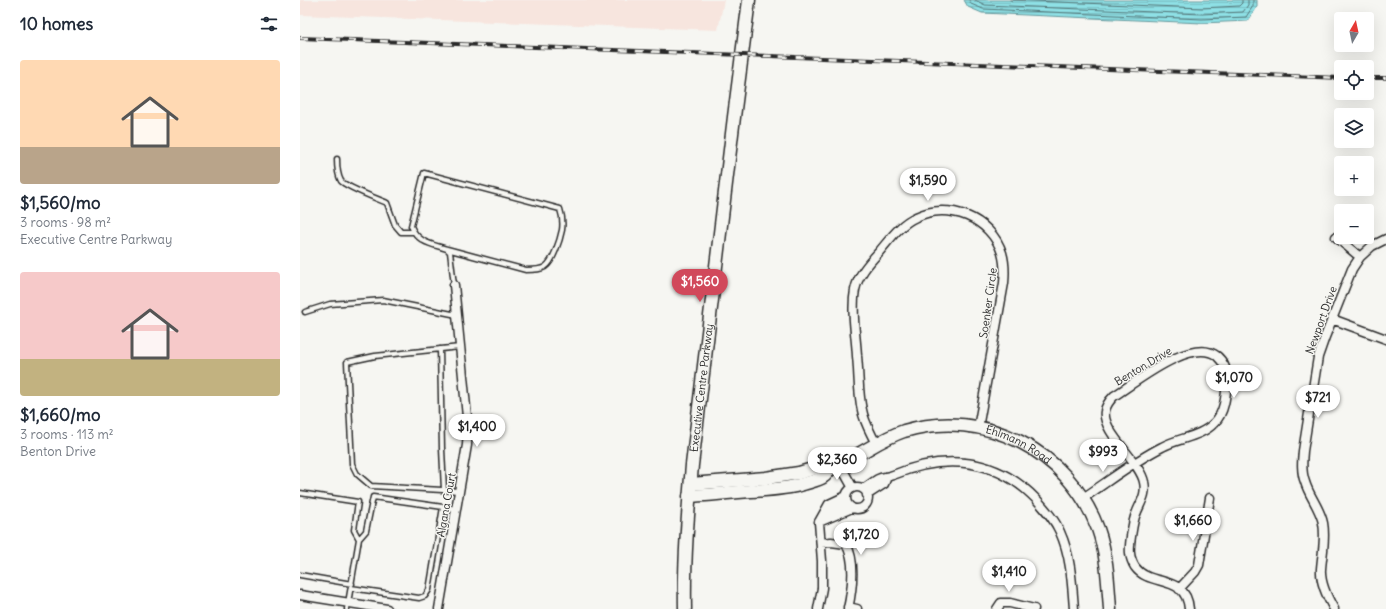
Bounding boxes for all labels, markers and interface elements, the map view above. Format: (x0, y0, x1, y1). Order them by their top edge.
north arrow (1334, 12, 1374, 52)
map controls (1334, 12, 1374, 244)
text: 10 homes (20, 13, 93, 35)
icon: filters (258, 13, 280, 35)
button: locate (1334, 60, 1374, 100)
icon: home (114, 86, 186, 158)
button: layers (1334, 108, 1374, 148)
button: + (1334, 156, 1374, 196)
pin: $1,590 (895, 168, 961, 202)
text: $1,590 (909, 172, 947, 189)
text: $1,560/mo (20, 192, 100, 214)
button: − (1334, 204, 1374, 244)
text: 3 rooms · 98 m² (20, 214, 111, 231)
text: Executive Centre Parkway (20, 231, 172, 248)
street label: Soenker Circle (976, 267, 1000, 339)
pin: $1,560 (667, 269, 733, 303)
text: $1,560 (681, 273, 719, 290)
street label: Newport Drive (1302, 284, 1340, 356)
icon: home (114, 298, 186, 370)
street label: Executive Centre Parkway (687, 323, 716, 453)
street label: Benton Drive (1112, 343, 1174, 389)
pin: $1,070 (1201, 365, 1267, 399)
text: $1,070 (1215, 369, 1253, 386)
pin: $721 (1294, 385, 1342, 419)
text: $721 (1305, 389, 1331, 406)
text: $1,660/mo (20, 404, 100, 426)
pin: $1,400 (444, 414, 510, 448)
text: $1,400 (457, 418, 497, 435)
street label: Ehlmann Road (984, 422, 1055, 467)
text: 3 rooms · 113 m² (20, 426, 114, 443)
pin: $993 (1079, 439, 1127, 473)
text: Benton Drive (20, 443, 96, 460)
text: $993 (1088, 443, 1118, 460)
pin: $2,360 (804, 447, 870, 481)
text: $2,360 (817, 451, 857, 468)
street label: Algana Court (433, 471, 459, 538)
pin: $1,660 (1160, 508, 1226, 542)
text: $1,660 (1174, 512, 1212, 529)
pin: $1,720 (828, 522, 894, 556)
text: $1,720 (843, 526, 879, 543)
pin: $1,410 (976, 559, 1042, 593)
text: $1,410 (991, 563, 1027, 580)

